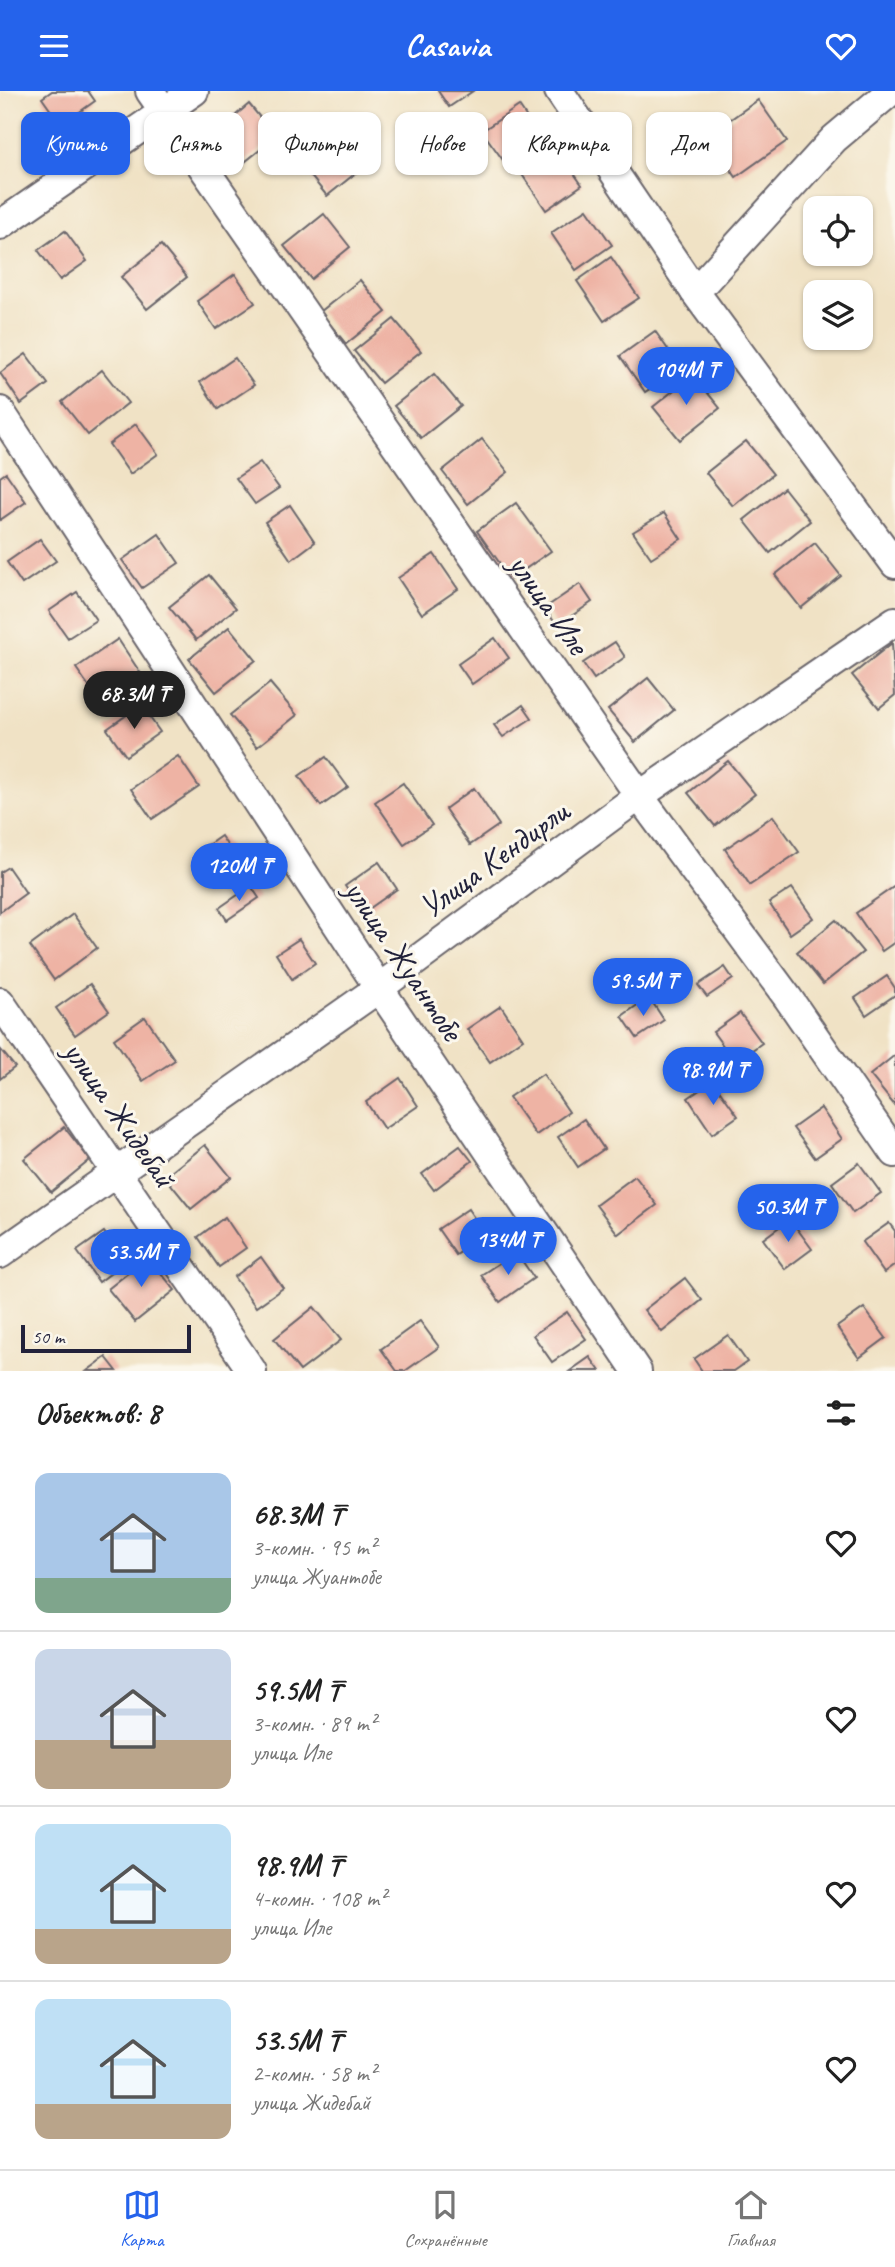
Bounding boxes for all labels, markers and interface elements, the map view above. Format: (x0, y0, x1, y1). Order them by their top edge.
text: Casavia (405, 25, 490, 66)
icon: menu (35, 27, 73, 65)
icon: heart (822, 27, 860, 65)
chip: Купить (21, 112, 130, 175)
chip: Снять (144, 112, 244, 175)
chip: Фильтры (258, 112, 381, 175)
chip: Новое (395, 112, 488, 175)
chip: Квартира (502, 112, 632, 175)
chip: Дом (646, 112, 732, 175)
map controls (803, 196, 873, 350)
button: locate (803, 196, 873, 266)
button: layers (803, 280, 873, 350)
pin: 104M ₸ (629, 347, 743, 407)
text: 104M ₸ (654, 355, 718, 384)
street label: улица Иле (498, 544, 600, 664)
pin: 68.3M ₸ (69, 671, 199, 731)
text: 68.3M ₸ (99, 679, 169, 708)
street label: Улица Кендирли (411, 789, 579, 928)
pin: 120M ₸ (182, 843, 296, 903)
text: 120M ₸ (207, 851, 271, 880)
street label: улица Жуантобе (334, 870, 474, 1050)
pin: 59.5M ₸ (578, 958, 708, 1018)
text: 59.5M ₸ (609, 966, 677, 995)
street label: улица Жидебай (53, 1031, 187, 1197)
pin: 98.9M ₸ (648, 1047, 778, 1107)
text: 98.9M ₸ (679, 1055, 747, 1084)
pin: 50.3M ₸ (723, 1185, 853, 1244)
text: 50.3M ₸ (754, 1192, 822, 1221)
pin: 134M ₸ (451, 1217, 565, 1277)
text: 134M ₸ (476, 1225, 540, 1254)
pin: 53.5M ₸ (76, 1229, 206, 1289)
text: 53.5M ₸ (107, 1237, 175, 1266)
scale bar (21, 1322, 191, 1354)
text: 50 m (32, 1325, 64, 1349)
text: Объектов: 8 (35, 1394, 160, 1432)
icon: filters (822, 1394, 860, 1432)
text: 68.3M ₸ (252, 1495, 343, 1533)
icon: home (91, 1501, 175, 1585)
icon: heart (822, 1524, 860, 1562)
text: 3-комн. · 95 m² (252, 1533, 376, 1562)
text: улица Жуантобе (252, 1562, 381, 1591)
text: 59.5M ₸ (252, 1671, 341, 1709)
icon: home (91, 1677, 175, 1761)
icon: heart (822, 1700, 860, 1738)
text: 3-комн. · 89 m² (252, 1709, 376, 1738)
text: улица Иле (252, 1738, 331, 1767)
text: 98.9M ₸ (252, 1846, 342, 1884)
icon: home (91, 1852, 175, 1936)
icon: heart (822, 1875, 860, 1913)
text: 4-комн. · 108 m² (252, 1884, 386, 1913)
text: улица Иле (252, 1913, 331, 1942)
text: 53.5M ₸ (252, 2021, 341, 2059)
icon: home (91, 2027, 175, 2111)
icon: heart (822, 2050, 860, 2088)
text: 2-комн. · 58 m² (252, 2059, 376, 2088)
text: улица Жидебай (252, 2088, 370, 2117)
tab: Карта (120, 2186, 164, 2252)
tab: Сохранённые (404, 2186, 487, 2252)
tab: Главная (727, 2186, 775, 2252)

